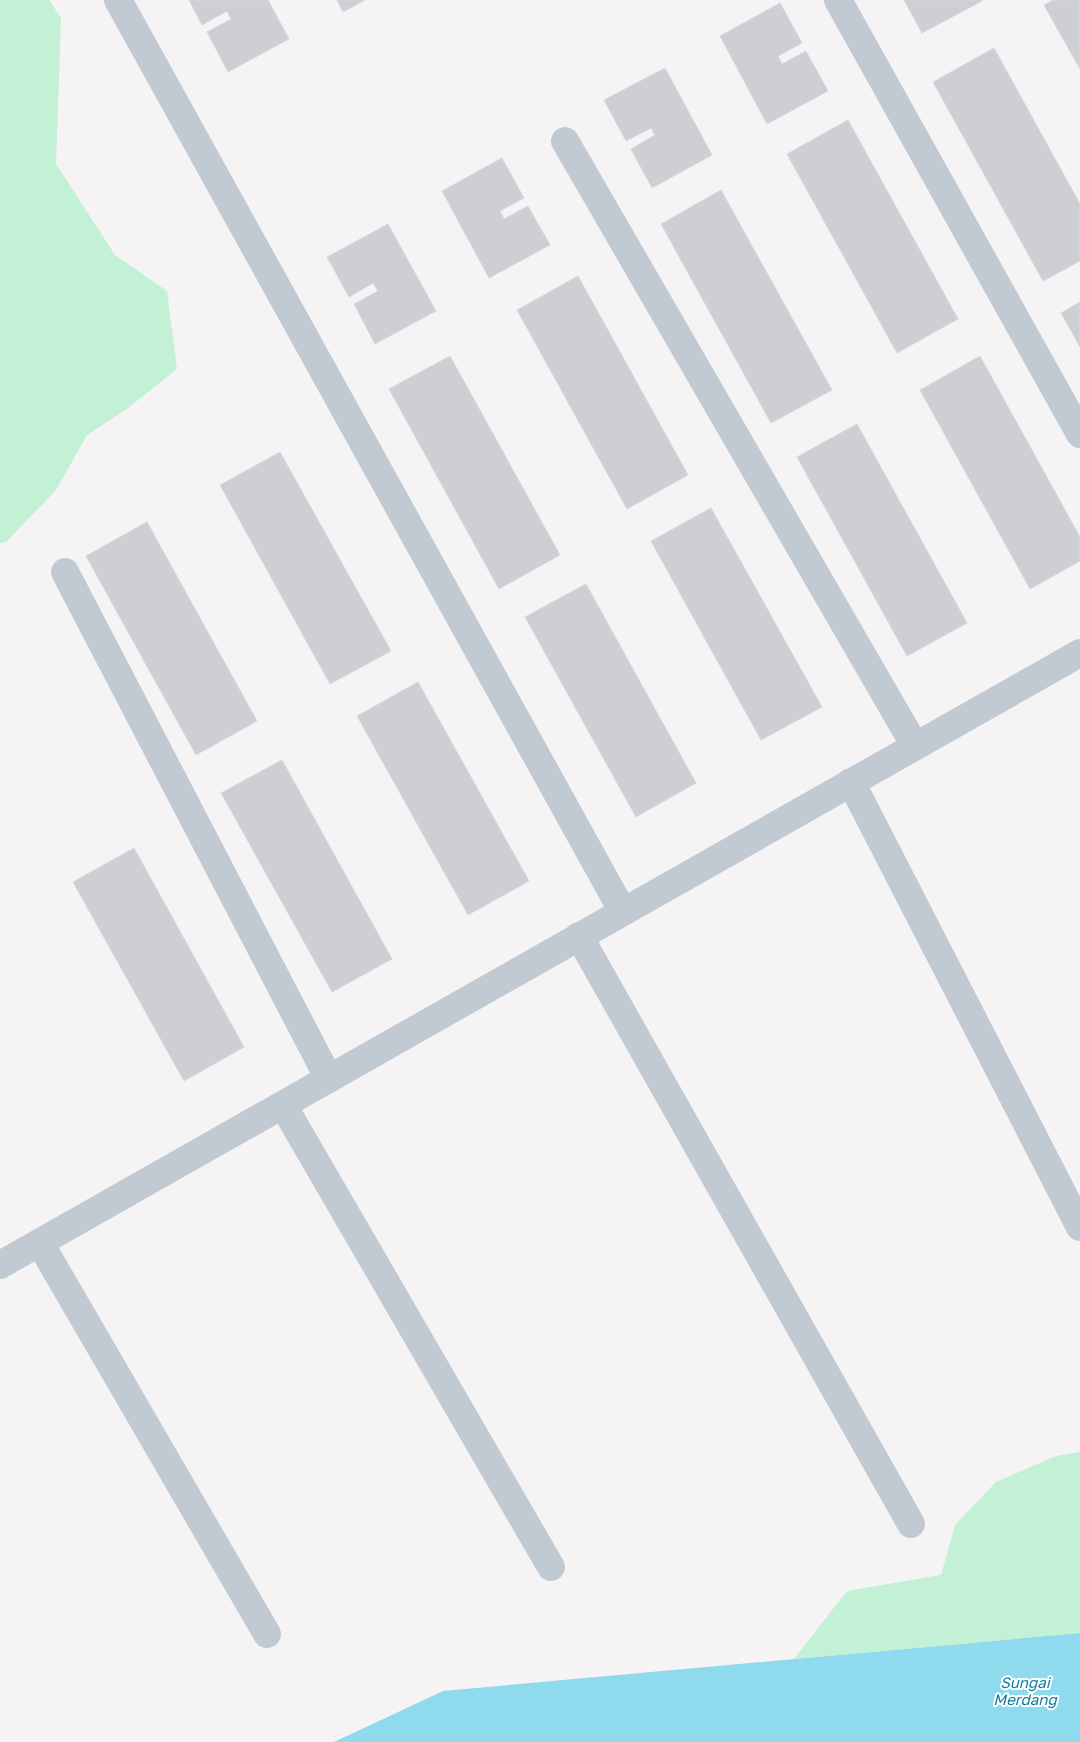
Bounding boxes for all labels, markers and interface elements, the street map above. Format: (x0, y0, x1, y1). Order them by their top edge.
water label: Sungai Merdang (993, 1673, 1058, 1709)

